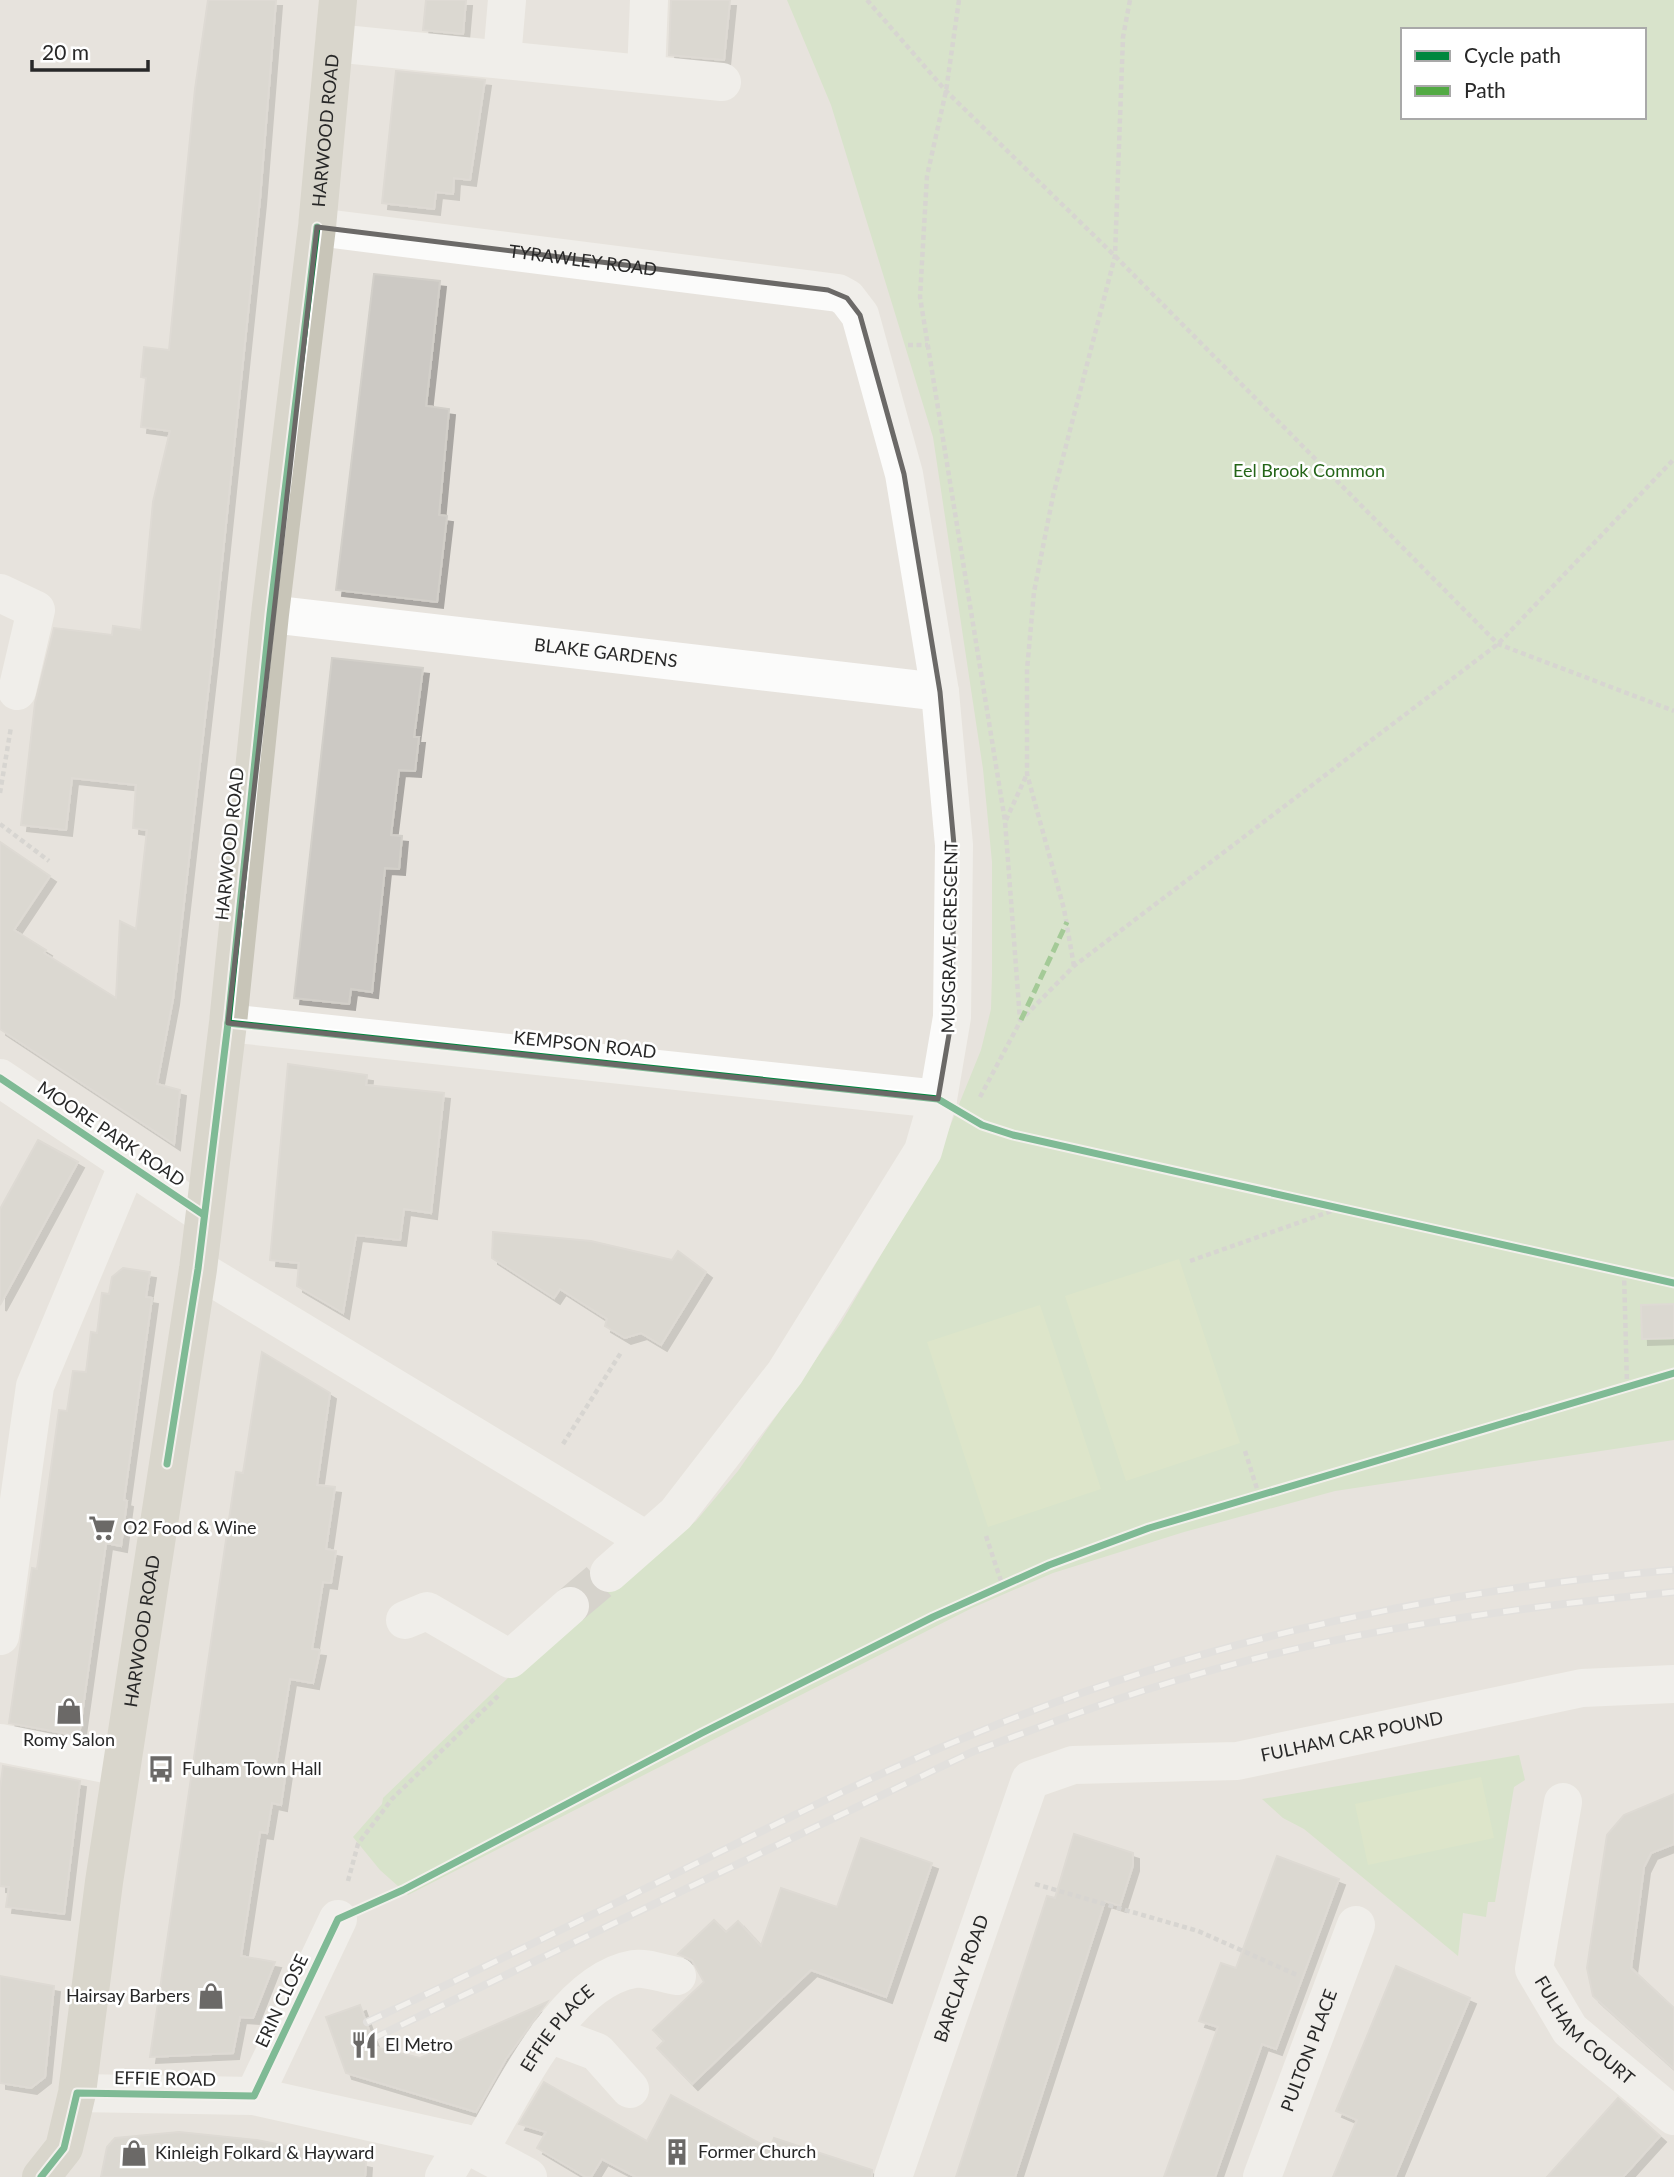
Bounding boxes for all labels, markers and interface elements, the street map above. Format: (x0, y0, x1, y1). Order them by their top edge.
scale bar (32, 28, 147, 72)
legend (1401, 28, 1646, 119)
text: 20 m (42, 39, 89, 64)
text: Cycle path (1464, 42, 1561, 67)
street label: HARWOOD ROAD (307, 53, 343, 208)
text: Path (1464, 77, 1506, 102)
street label: TYRAWLEY ROAD (508, 239, 658, 280)
park label: Eel Brook Common (1233, 459, 1385, 481)
street label: BLAKE GARDENS (533, 633, 679, 671)
street label: HARWOOD ROAD (210, 766, 248, 921)
street label: MUSGRAVE CRESCENT (936, 840, 962, 1034)
street label: KEMPSON ROAD (513, 1026, 658, 1062)
street label: MOORE PARK ROAD (34, 1076, 189, 1191)
supermarket icon: O2 Food & Wine (87, 1513, 117, 1543)
place label: O2 Food & Wine (123, 1516, 257, 1538)
street label: HARWOOD ROAD (119, 1553, 164, 1709)
shop icon: Romy Salon (54, 1696, 84, 1726)
street label: FULHAM CAR POUND (1258, 1706, 1445, 1766)
place label: Romy Salon (23, 1728, 115, 1750)
bus stop icon: Fulham Town Hall (146, 1754, 176, 1784)
place label: Fulham Town Hall (182, 1757, 322, 1779)
street label: BARCLAY ROAD (928, 1912, 993, 2045)
street label: ERIN CLOSE (250, 1950, 312, 2051)
street label: FULHAM COURT (1530, 1972, 1640, 2089)
street label: EFFIE PLACE (515, 1980, 598, 2075)
shop icon: Hairsay Barbers (196, 1981, 226, 2011)
place label: Hairsay Barbers (66, 1984, 190, 2006)
street label: PULTON PLACE (1275, 1986, 1341, 2114)
restaurant icon: El Metro (349, 2030, 379, 2060)
place label: El Metro (385, 2033, 453, 2055)
street label: EFFIE ROAD (114, 2066, 216, 2090)
building icon: Former Church (662, 2137, 692, 2167)
shop icon: Kinleigh Folkard & Hayward (119, 2138, 149, 2168)
place label: Former Church (698, 2140, 816, 2162)
place label: Kinleigh Folkard & Hayward (155, 2141, 374, 2163)

